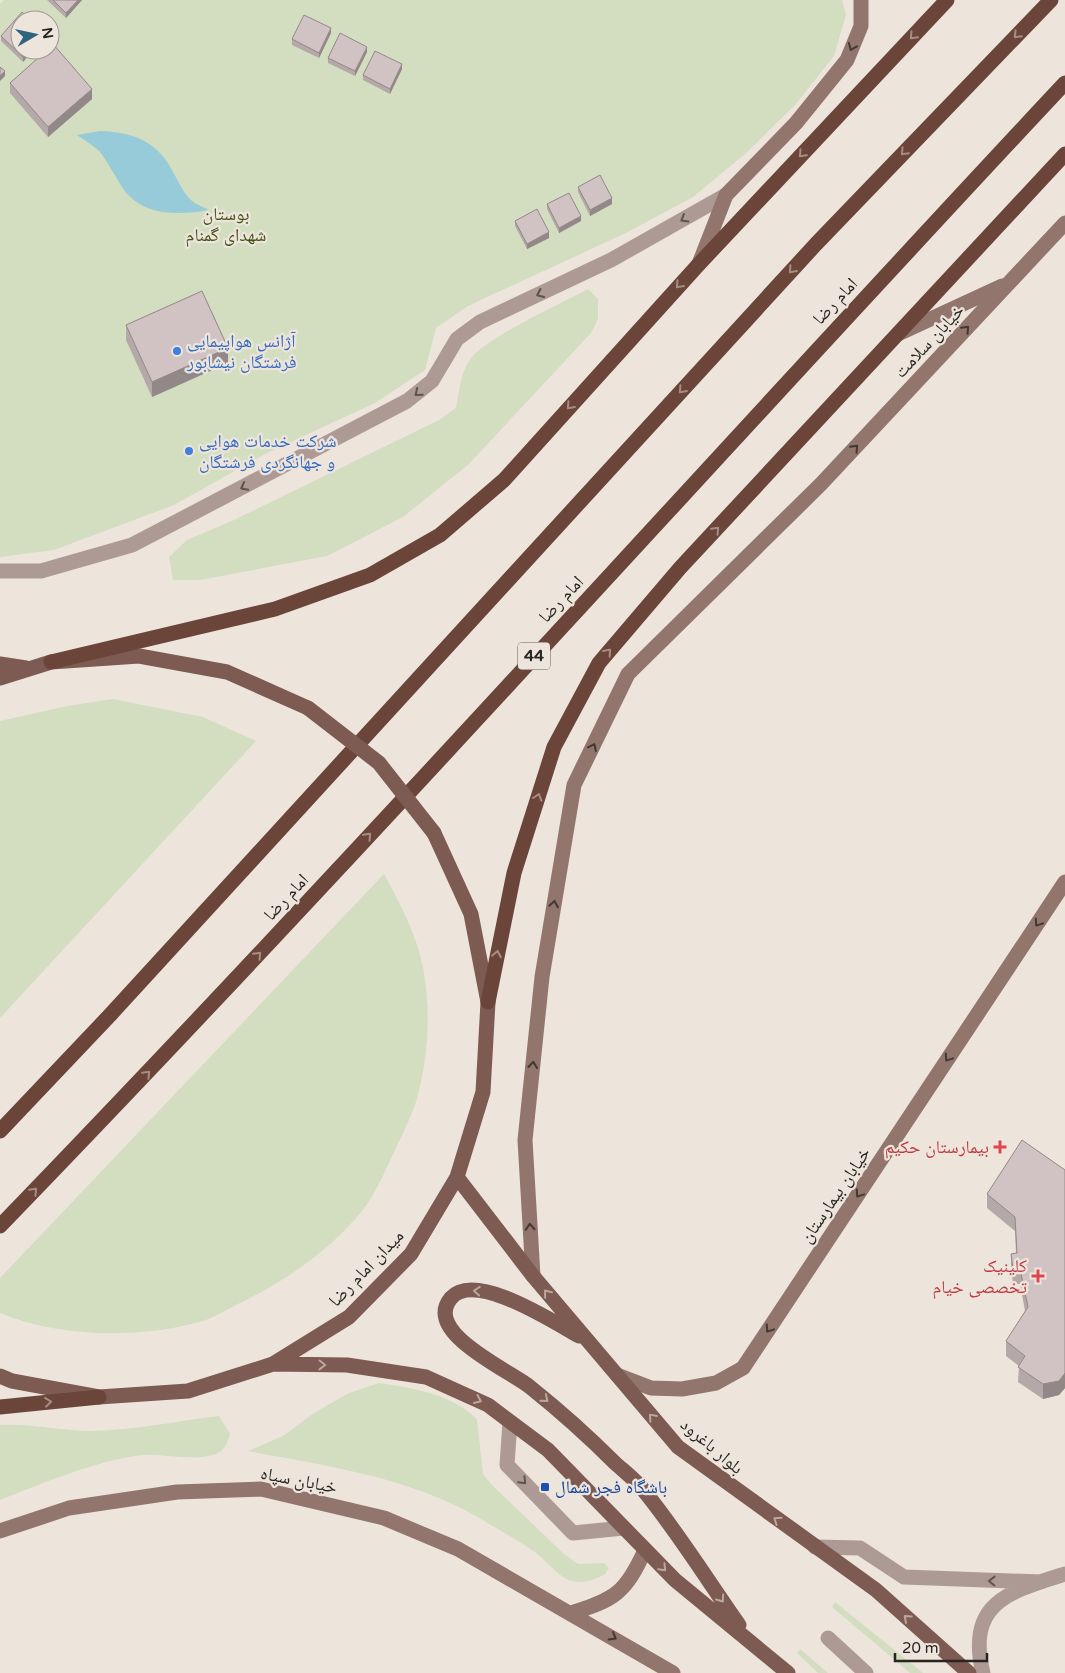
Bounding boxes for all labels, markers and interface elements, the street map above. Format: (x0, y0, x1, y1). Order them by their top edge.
north arrow (10, 10, 60, 60)
text: N (38, 26, 57, 40)
one-way arrow (1014, 29, 1023, 38)
one-way arrow (910, 30, 919, 39)
one-way arrow (848, 42, 859, 51)
one-way arrow (901, 146, 910, 155)
one-way arrow (799, 148, 808, 157)
park label: بوستان شهدای گمنام (186, 203, 266, 247)
one-way arrow (680, 213, 689, 223)
one-way arrow (789, 264, 798, 273)
street label: امام رضا (808, 273, 863, 330)
one-way arrow (676, 280, 685, 289)
one-way arrow (536, 287, 545, 297)
street label: خیابان سلامت (889, 300, 969, 382)
one-way arrow (960, 326, 969, 335)
place label: آژانس هواپیمایی فرشتگان نیشابور (186, 330, 296, 373)
marker: آژانس هواپیمایی فرشتگان نیشابور (171, 345, 183, 357)
one-way arrow (679, 384, 688, 393)
one-way arrow (414, 387, 423, 396)
one-way arrow (567, 401, 576, 410)
place label: شرکت خدمات هوایی و جهانگردی فرشتگان (199, 430, 337, 473)
marker: شرکت خدمات هوایی و جهانگردی فرشتگان (183, 445, 195, 457)
one-way arrow (849, 445, 858, 454)
one-way arrow (240, 481, 249, 491)
one-way arrow (710, 527, 719, 536)
street label: امام رضا (534, 571, 589, 628)
road number: 44 (518, 642, 550, 669)
one-way arrow (602, 648, 611, 657)
one-way arrow (586, 744, 596, 753)
one-way arrow (532, 793, 542, 802)
one-way arrow (362, 832, 371, 841)
street label: امام رضا (259, 869, 314, 926)
one-way arrow (548, 900, 558, 908)
one-way arrow (1035, 917, 1044, 926)
one-way arrow (492, 950, 502, 959)
one-way arrow (252, 952, 261, 961)
one-way arrow (945, 1053, 955, 1062)
one-way arrow (527, 1061, 538, 1069)
one-way arrow (141, 1071, 150, 1080)
place label: بیمارستان حکیم (885, 1136, 989, 1159)
marker: بیمارستان حکیم (993, 1140, 1007, 1154)
street label: خیابان بیمارستان (795, 1143, 875, 1247)
one-way arrow (28, 1188, 37, 1197)
one-way arrow (856, 1188, 865, 1197)
one-way arrow (525, 1223, 536, 1231)
street label: میدان امام رضا (324, 1225, 409, 1312)
place label: کلینیک تخصصی خیام (933, 1255, 1028, 1299)
marker: کلینیک تخصصی خیام (1031, 1269, 1045, 1283)
one-way arrow (473, 1286, 481, 1297)
one-way arrow (545, 1290, 553, 1299)
one-way arrow (766, 1323, 775, 1333)
one-way arrow (318, 1360, 326, 1370)
one-way arrow (473, 1394, 482, 1405)
one-way arrow (539, 1394, 548, 1402)
one-way arrow (45, 1397, 53, 1408)
street label: بلوار باغرود (676, 1413, 748, 1479)
one-way arrow (650, 1414, 658, 1423)
street label: خیابان سپاه (259, 1462, 339, 1498)
one-way arrow (517, 1476, 526, 1485)
place label: باشگاه فجر شمال (555, 1476, 667, 1498)
marker: باشگاه فجر شمال (539, 1481, 551, 1493)
one-way arrow (773, 1517, 783, 1526)
one-way arrow (657, 1562, 666, 1571)
one-way arrow (988, 1576, 996, 1586)
one-way arrow (715, 1593, 724, 1603)
one-way arrow (903, 1614, 912, 1623)
scale bar (895, 1630, 988, 1662)
one-way arrow (608, 1631, 617, 1641)
text: 20 m (902, 1639, 939, 1657)

